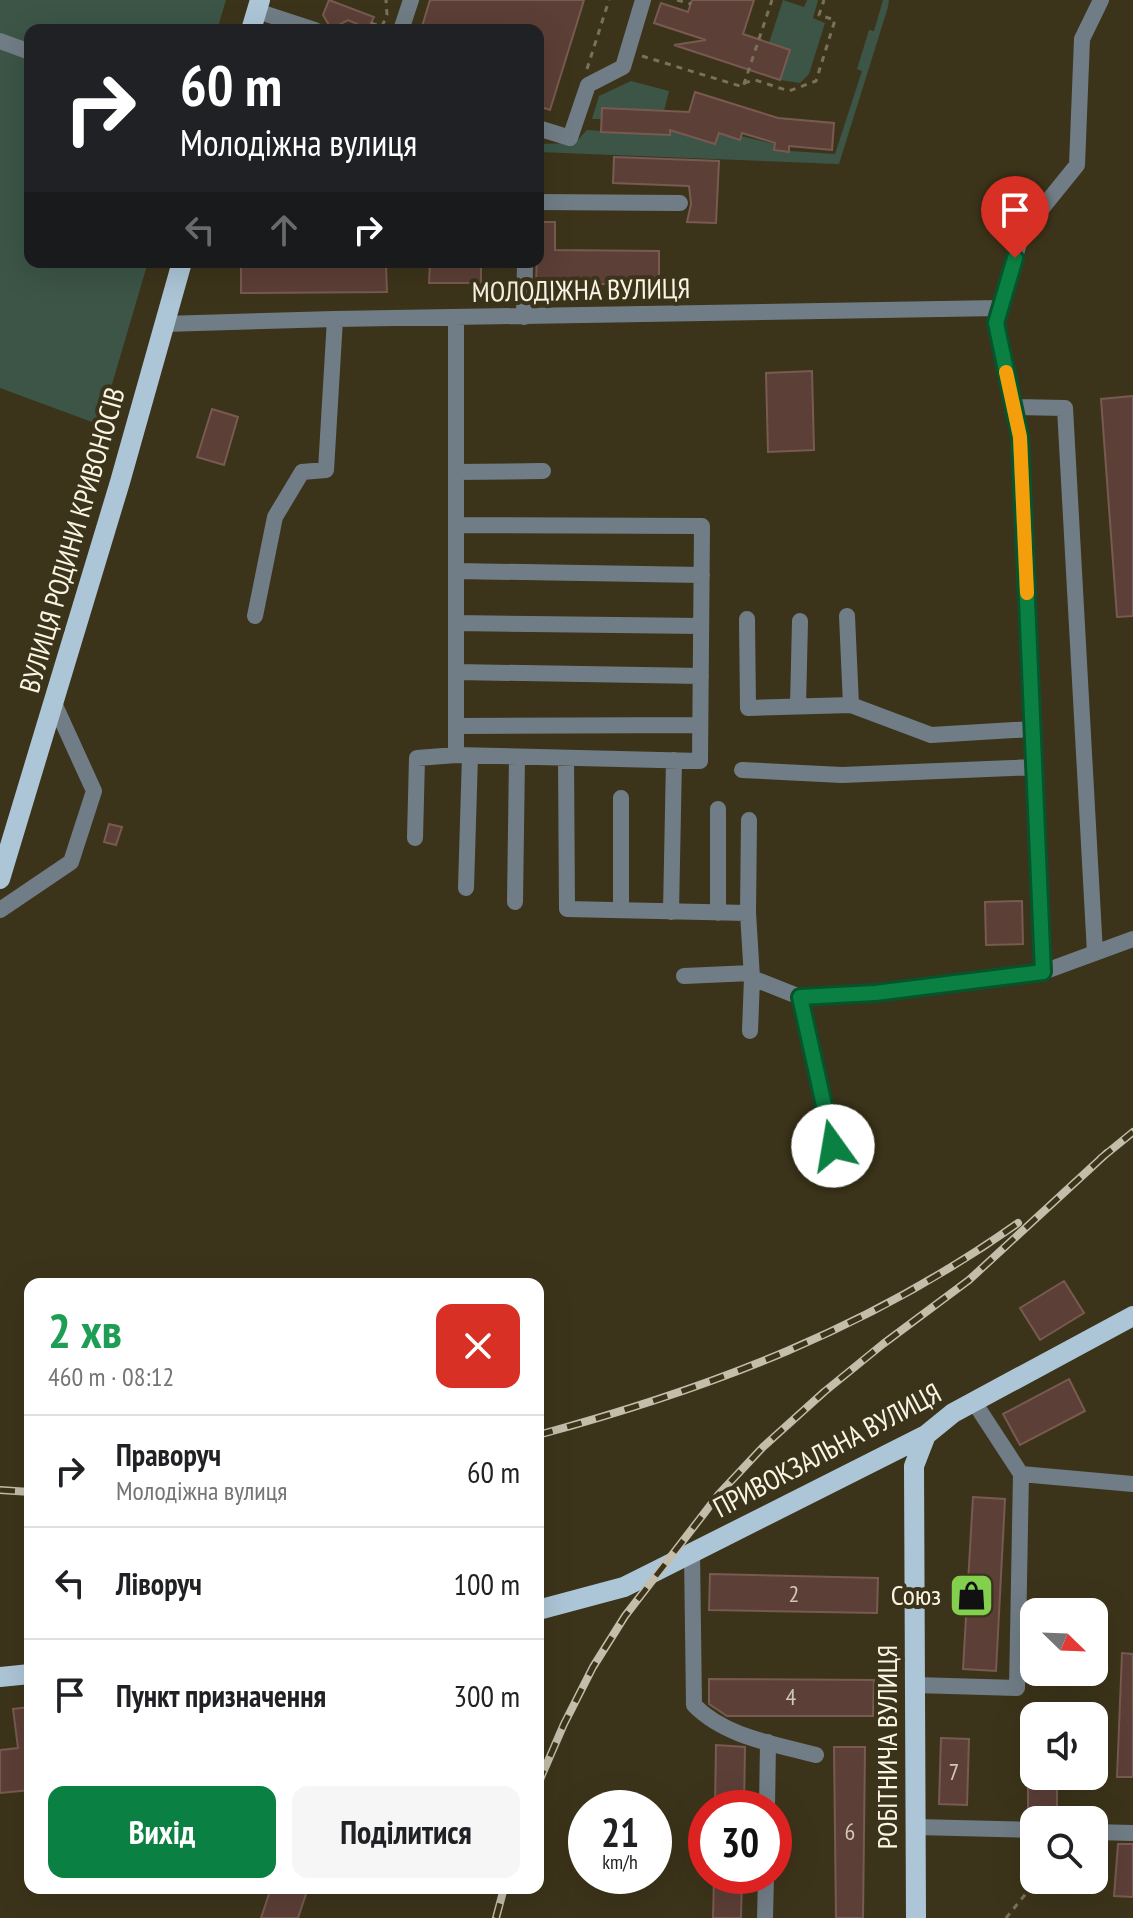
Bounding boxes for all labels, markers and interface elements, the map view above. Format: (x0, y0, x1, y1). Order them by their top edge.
text: 60 m (180, 49, 282, 121)
icon: right (48, 56, 152, 160)
text: Молодіжна вулиця (180, 119, 417, 166)
pin (981, 176, 1049, 258)
icon: arrive (993, 188, 1037, 232)
icon: left (178, 208, 222, 252)
icon: ahead (262, 208, 306, 252)
icon: right (346, 208, 390, 252)
street label: МОЛОДІЖНА ВУЛИЦЯ (472, 269, 690, 310)
street label: ВУЛИЦЯ РОДИНИ КРИВОНОСІВ (10, 383, 133, 697)
position arrow (791, 1104, 875, 1188)
text: 2 хв (48, 1299, 122, 1361)
button: close (436, 1304, 520, 1388)
text: 460 m · 08:12 (48, 1360, 174, 1393)
street label: ПРИВОКЗАЛЬНА ВУЛИЦЯ (706, 1374, 947, 1525)
text: Праворуч (116, 1435, 221, 1474)
icon: right (48, 1449, 92, 1493)
text: 60 m (467, 1452, 520, 1491)
text: Молодіжна вулиця (116, 1474, 287, 1507)
icon: left (48, 1561, 92, 1605)
text: Ліворуч (116, 1564, 202, 1603)
text: 100 m (454, 1564, 520, 1603)
shop icon: Союз (948, 1571, 996, 1619)
place label: Союз (891, 1576, 941, 1613)
house number: 2 (789, 1578, 799, 1609)
north arrow (1020, 1598, 1108, 1686)
map controls (1020, 1598, 1108, 1894)
street label: РОБІТНИЧА ВУЛИЦЯ (868, 1645, 905, 1849)
icon: arrive (48, 1673, 92, 1717)
text: Пункт призначення (116, 1676, 326, 1715)
text: 300 m (454, 1676, 520, 1715)
house number: 4 (786, 1681, 797, 1712)
button: sound (1020, 1702, 1108, 1790)
house number: 7 (949, 1756, 959, 1787)
button: Вихід (48, 1786, 276, 1878)
button: Поділитися (292, 1786, 520, 1878)
speed limit sign: 30 (688, 1790, 792, 1894)
text: 21 (601, 1806, 639, 1858)
button: search (1020, 1806, 1108, 1894)
house number: 6 (845, 1816, 855, 1847)
text: km/h (602, 1849, 638, 1875)

